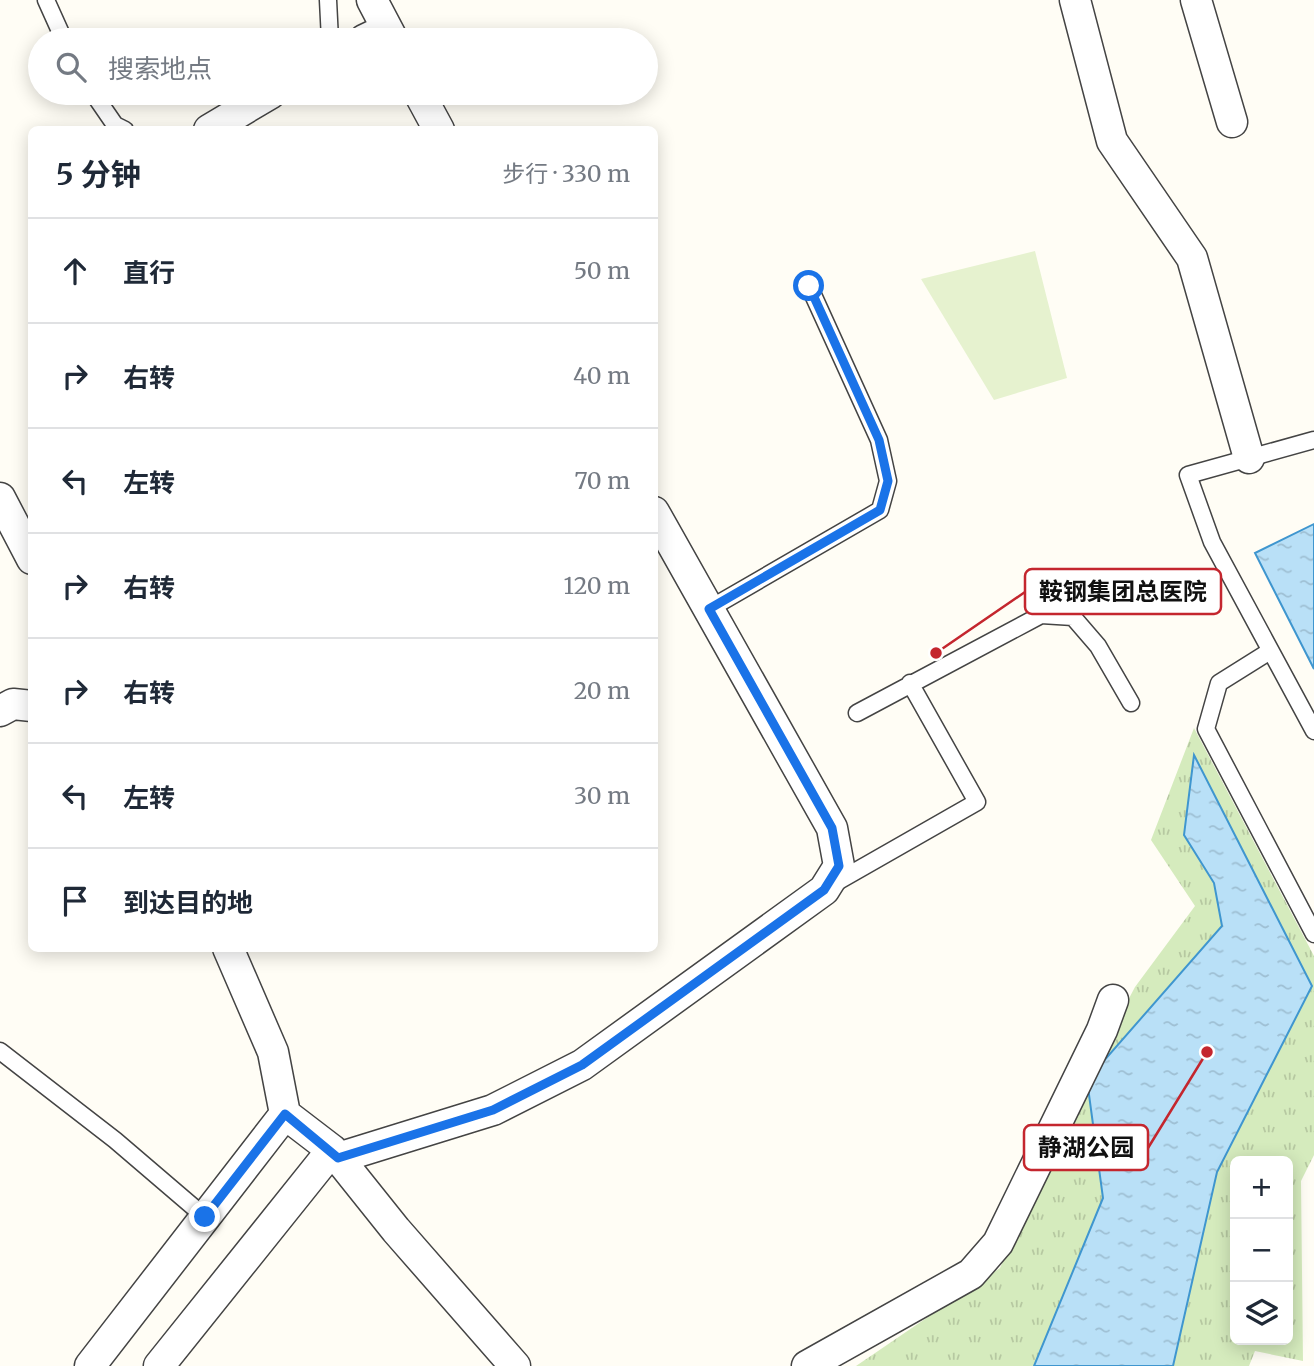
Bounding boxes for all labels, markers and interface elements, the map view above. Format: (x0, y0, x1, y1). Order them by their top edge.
search box (28, 28, 658, 105)
icon: search (52, 48, 90, 86)
text: 搜索地点 (108, 52, 212, 85)
text: 5 分钟 (56, 155, 141, 193)
text: 步行 · 330 m (502, 159, 630, 188)
icon: ahead (56, 252, 94, 290)
text: 直行 (123, 256, 175, 289)
text: 50 m (574, 256, 630, 285)
route start (793, 270, 824, 301)
icon: right (56, 357, 94, 395)
text: 右转 (123, 361, 175, 394)
text: 40 m (573, 361, 630, 390)
icon: left (56, 462, 94, 500)
text: 左转 (123, 466, 175, 499)
text: 70 m (574, 466, 630, 495)
icon: right (56, 567, 94, 605)
callout: 鞍钢集团总医院 (1025, 569, 1221, 614)
text: 右转 (123, 571, 175, 604)
text: 120 m (564, 571, 630, 600)
text: 鞍钢集团总医院 (1039, 576, 1207, 607)
icon: right (56, 672, 94, 710)
text: 右转 (123, 676, 175, 709)
text: 20 m (574, 676, 630, 705)
icon: left (56, 777, 94, 815)
text: 左转 (123, 781, 175, 814)
text: 30 m (574, 781, 630, 810)
icon: arrive (56, 882, 94, 920)
text: 到达目的地 (123, 886, 253, 919)
callout: 静湖公园 (1024, 1125, 1148, 1170)
text: 静湖公园 (1038, 1132, 1134, 1163)
map controls (1230, 1156, 1293, 1345)
button: + (1230, 1156, 1293, 1219)
route end (189, 1201, 220, 1232)
button: − (1230, 1219, 1293, 1282)
button: layers (1230, 1282, 1293, 1345)

